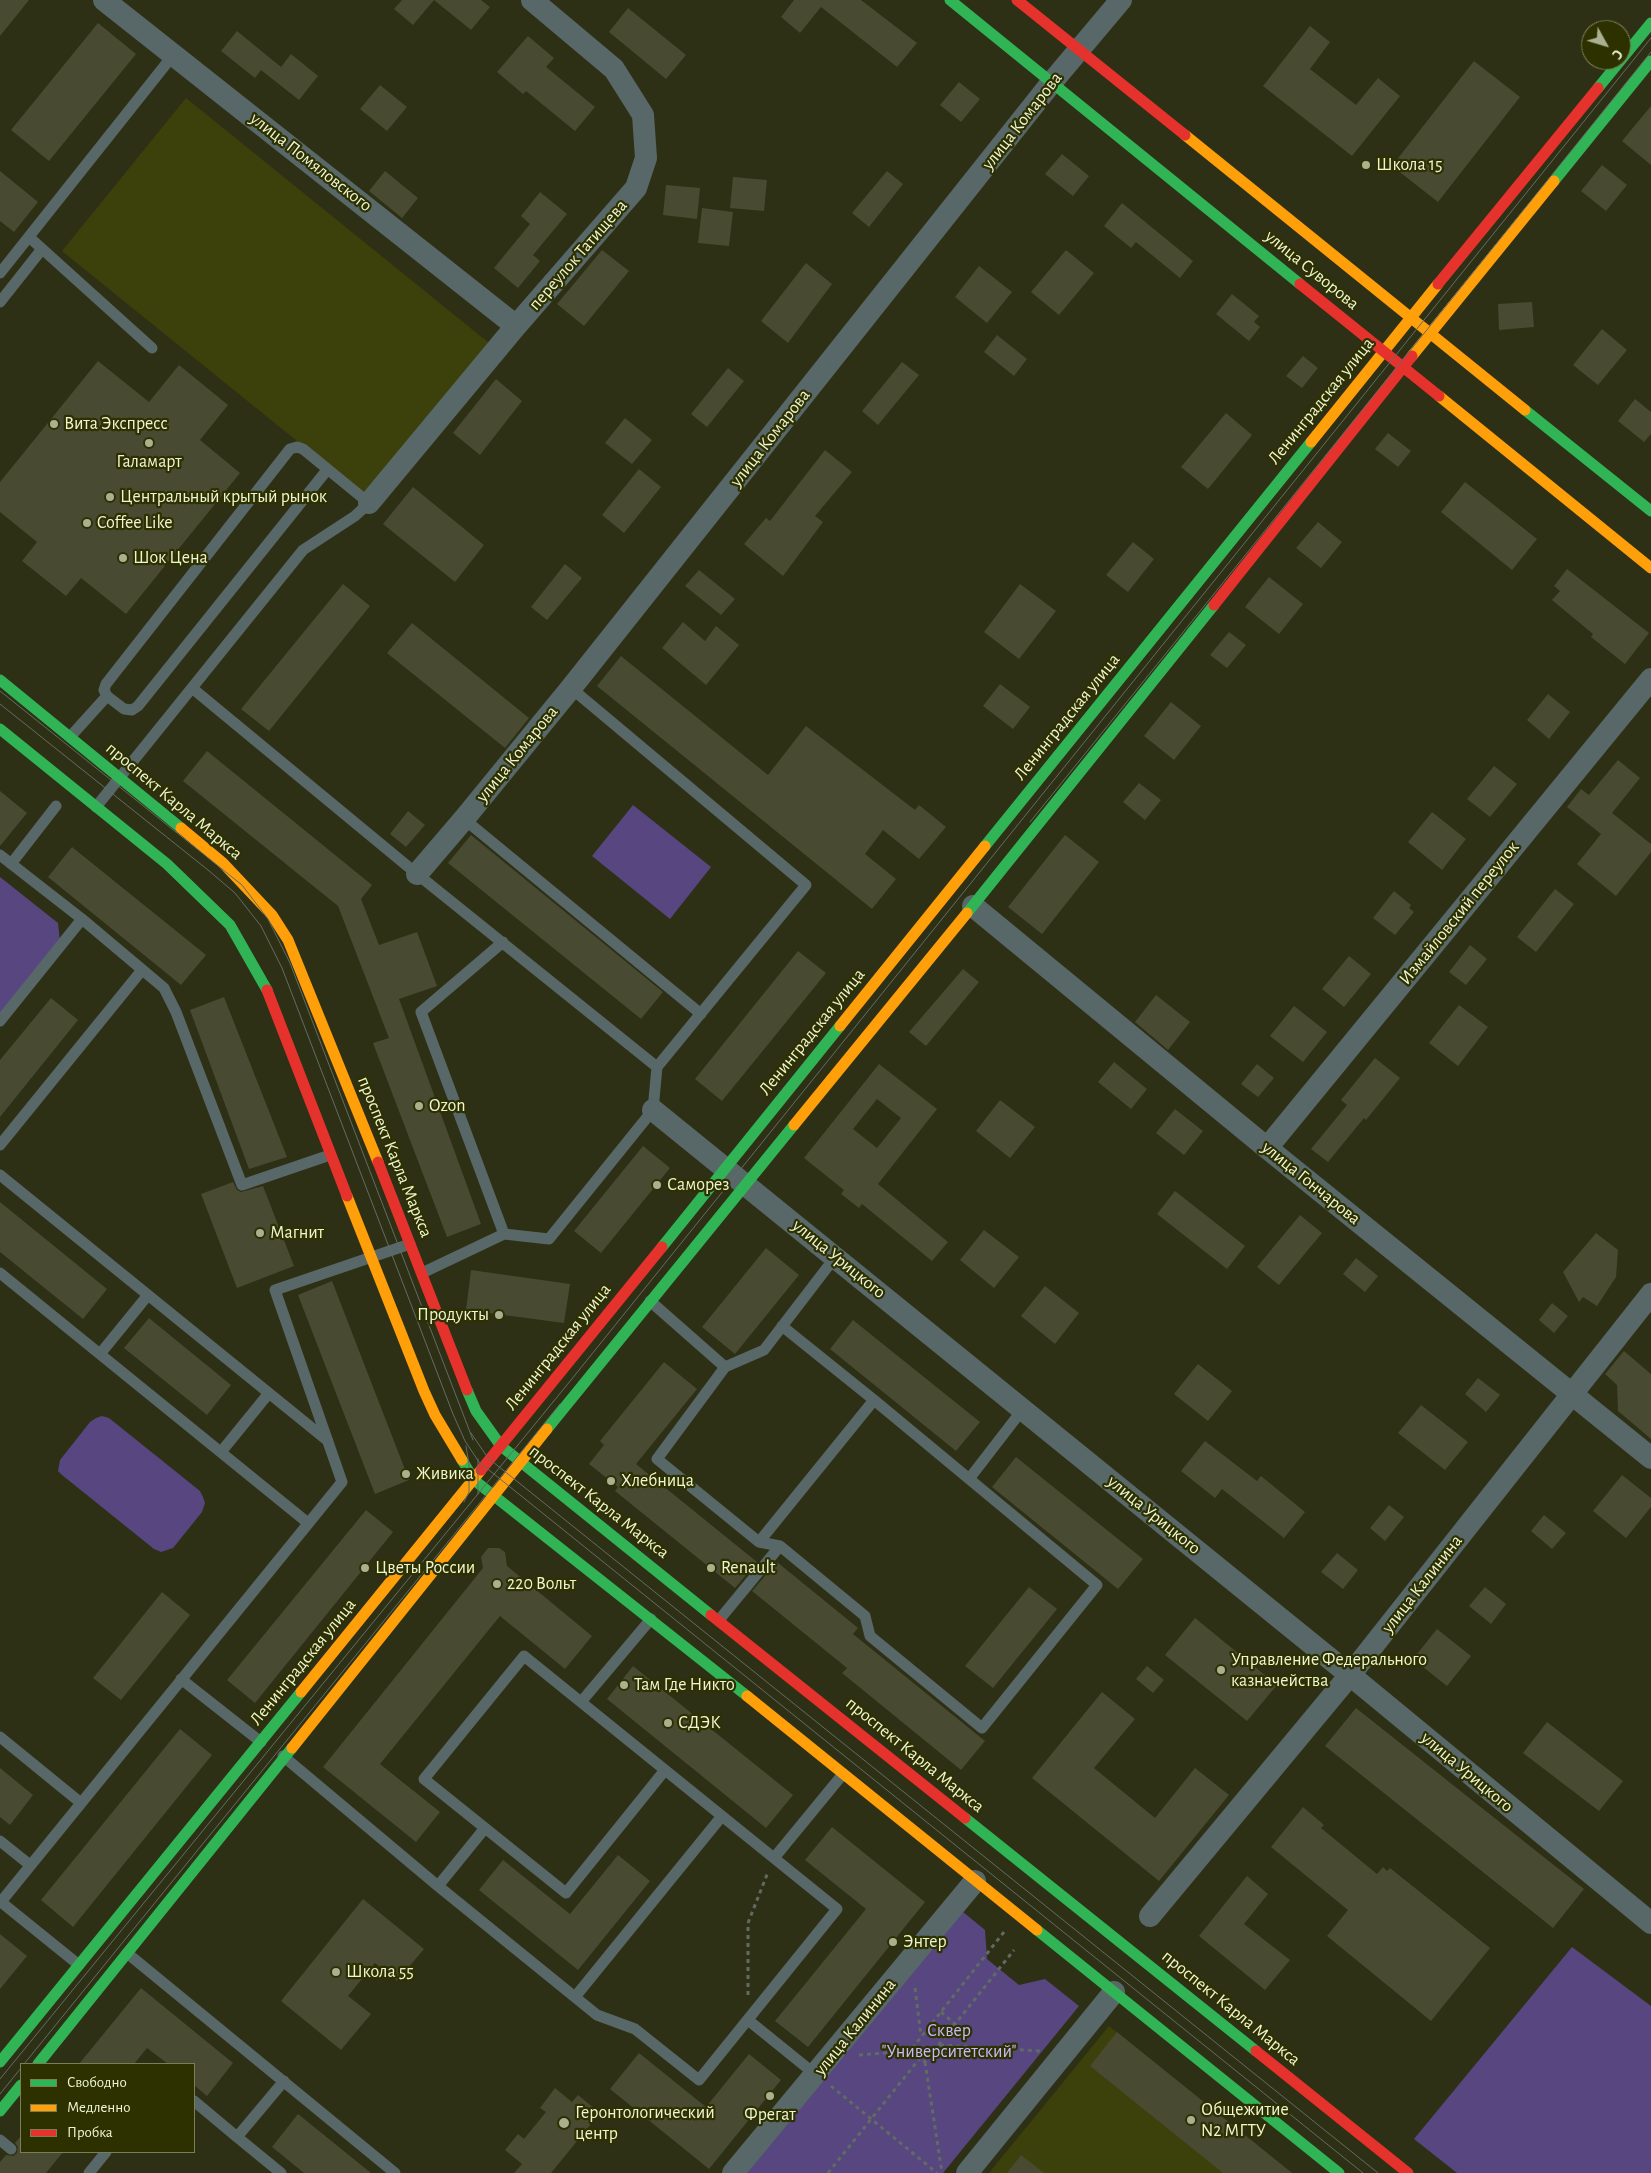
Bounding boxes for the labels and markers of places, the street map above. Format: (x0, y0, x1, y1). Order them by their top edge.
place label: Школа 15 (1376, 154, 1442, 176)
marker: Школа 15 (1360, 159, 1372, 171)
place label: Вита Экспресс (64, 413, 168, 435)
marker: Вита Экспресс (48, 418, 60, 430)
marker: Галамарт (143, 437, 155, 449)
place label: Галамарт (116, 451, 182, 473)
place label: Центральный крытый рынок (120, 486, 327, 508)
marker: Центральный крытый рынок (104, 491, 116, 503)
place label: Coffee Like (97, 512, 173, 534)
marker: Coffee Like (81, 517, 93, 529)
place label: Шок Цена (133, 547, 208, 569)
marker: Шок Цена (117, 552, 129, 564)
place label: Ozon (429, 1095, 466, 1117)
marker: Ozon (413, 1100, 425, 1112)
place label: Саморез (667, 1174, 730, 1196)
marker: Саморез (651, 1179, 663, 1191)
place label: Магнит (270, 1222, 324, 1244)
marker: Магнит (254, 1227, 266, 1239)
place label: Продукты (417, 1304, 489, 1326)
marker: Продукты (493, 1309, 505, 1321)
place label: Живика (416, 1463, 474, 1485)
marker: Живика (400, 1468, 412, 1480)
place label: Хлебница (621, 1470, 694, 1492)
marker: Хлебница (605, 1475, 617, 1487)
place label: Цветы России (375, 1557, 475, 1579)
place label: Renault (721, 1557, 776, 1579)
marker: Цветы России (359, 1562, 371, 1574)
marker: Renault (705, 1562, 717, 1574)
place label: 220 Вольт (507, 1573, 576, 1595)
marker: 220 Вольт (491, 1578, 503, 1590)
place label: Управление Федерального казначейства (1231, 1649, 1427, 1692)
marker: Управление Федерального казначейства (1215, 1664, 1227, 1676)
place label: Там Где Никто (634, 1674, 735, 1696)
marker: Там Где Никто (618, 1679, 630, 1691)
place label: СДЭК (678, 1712, 721, 1734)
marker: СДЭК (662, 1717, 674, 1729)
place label: Энтер (903, 1931, 947, 1953)
marker: Энтер (887, 1936, 899, 1948)
place label: Школа 55 (346, 1961, 414, 1983)
marker: Школа 55 (330, 1966, 342, 1978)
marker: Фрегат (764, 2090, 776, 2102)
place label: Общежитие N2 МГТУ (1201, 2099, 1289, 2142)
place label: Геронтологический центр (575, 2102, 715, 2144)
place label: Фрегат (744, 2104, 796, 2126)
marker: Общежитие N2 МГТУ (1185, 2114, 1197, 2126)
marker: Геронтологический центр (557, 2116, 571, 2130)

